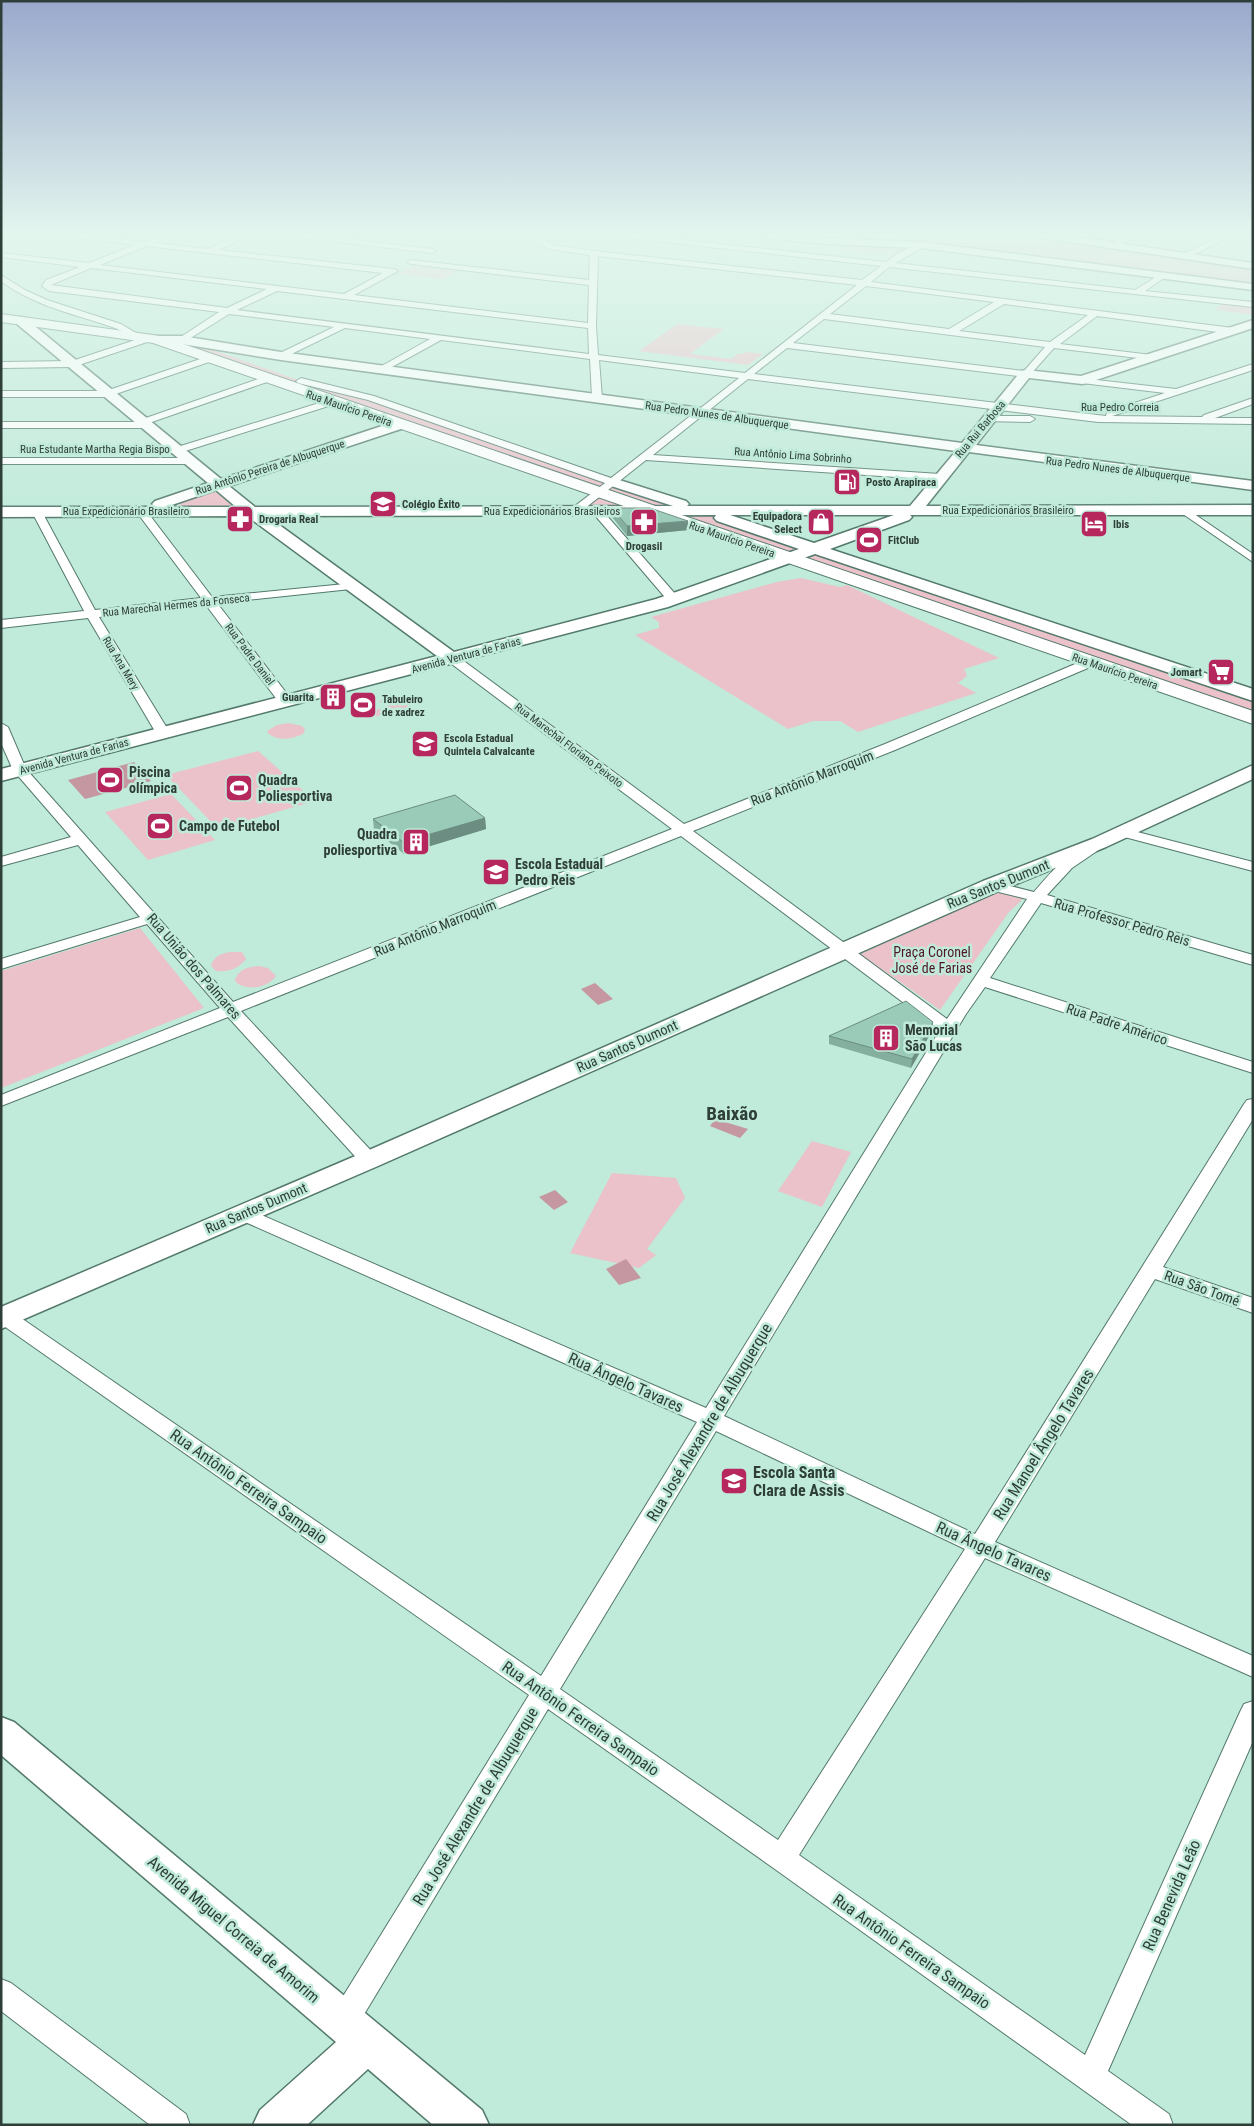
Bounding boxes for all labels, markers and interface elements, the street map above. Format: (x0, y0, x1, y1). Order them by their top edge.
street label: Rua Maurício Pereira (304, 388, 393, 429)
street label: Rua Rui Barbosa (953, 398, 1008, 461)
street label: Rua Pedro Nunes de Albuquerque (644, 399, 790, 432)
street label: Rua Pedro Correia (1081, 401, 1159, 414)
street label: Rua Antônio Pereira de Albuquerque (194, 437, 346, 498)
street label: Rua Estudante Martha Regia Bispo (20, 443, 170, 456)
street label: Rua Antônio Lima Sobrinho (734, 445, 853, 466)
street label: Rua Pedro Nunes de Albuquerque (1045, 454, 1191, 485)
fuel station icon: Posto Arapiraca (832, 467, 862, 497)
place label: Posto Arapiraca (866, 476, 936, 489)
school or university icon: Colégio Êxito (368, 489, 398, 519)
place label: Colégio Êxito (402, 498, 460, 511)
pharmacy icon: Drogaria Real (225, 504, 255, 534)
street label: Rua Expedicionários Brasileiro (942, 504, 1074, 517)
street label: Rua Expedicionário Brasileiro (63, 505, 190, 518)
street label: Rua Expedicionários Brasileiros (484, 505, 620, 518)
pharmacy icon: Drogasil (629, 507, 659, 537)
shop icon: Equipadora Select (806, 507, 836, 537)
hotel icon: Ibis (1079, 509, 1109, 539)
place label: Equipadora Select (753, 510, 803, 536)
place label: Drogaria Real (259, 513, 319, 526)
place label: Ibis (1113, 518, 1129, 531)
street label: Rua Maurício Pereira (687, 519, 776, 560)
sports icon: FitClub (854, 525, 884, 555)
place label: FitClub (888, 534, 920, 547)
place label: Drogasil (626, 540, 662, 553)
street label: Rua Marechal Hermes da Fonseca (102, 591, 250, 620)
street label: Rua Padre Daniel (222, 621, 277, 688)
street label: Rua Ana Mery (100, 634, 142, 693)
street label: Avenida Ventura de Farias (410, 635, 522, 676)
street label: Rua Maurício Pereira (1070, 651, 1159, 692)
supermarket icon: Jomart (1206, 657, 1236, 687)
place label: Jomart (1171, 666, 1203, 679)
building icon: Guarita (318, 682, 348, 712)
sports icon: Tabuleiro de xadrez (348, 690, 378, 720)
place label: Guarita (282, 691, 314, 704)
place label: Tabuleiro de xadrez (382, 693, 425, 719)
street label: Rua Marechal Floriano Peixoto (512, 700, 626, 791)
school or university icon: Escola Estadual Quintela Calvalcante (410, 729, 440, 759)
place label: Escola Estadual Quintela Calvalcante (444, 732, 535, 758)
street label: Avenida Ventura de Farias (18, 736, 130, 777)
street label: Rua Antônio Marroquim (748, 747, 876, 809)
place label: Piscina olímpica (129, 764, 177, 796)
sports icon: Piscina olímpica (95, 765, 125, 795)
place label: Quadra Poliesportiva (258, 772, 333, 804)
sports icon: Quadra Poliesportiva (224, 773, 254, 803)
sports icon: Campo de Futebol (145, 811, 175, 841)
place label: Campo de Futebol (179, 818, 280, 834)
place label: Quadra poliesportiva (324, 826, 397, 858)
building icon: Quadra poliesportiva (401, 827, 431, 857)
place label: Escola Estadual Pedro Reis (515, 856, 603, 888)
street label: Rua Santos Dumont (945, 856, 1051, 912)
school or university icon: Escola Estadual Pedro Reis (481, 857, 511, 887)
street label: Rua Professor Pedro Reis (1052, 895, 1192, 949)
street label: Rua Antônio Marroquim (372, 896, 498, 960)
street label: Rua União dos Palmares (144, 910, 244, 1022)
park label: Praça Coronel José de Farias (892, 944, 972, 976)
street label: Rua Padre Américo (1064, 1000, 1170, 1048)
street label: Rua Santos Dumont (574, 1017, 680, 1075)
place label: Memorial São Lucas (905, 1022, 962, 1054)
building icon: Memorial São Lucas (871, 1023, 901, 1053)
district label: Baixão (706, 1102, 758, 1125)
street label: Rua Santos Dumont (203, 1179, 309, 1237)
street label: Rua São Tomé (1162, 1267, 1242, 1309)
street label: Rua José Alexandre de Albuquerque (643, 1320, 776, 1525)
street label: Rua Ângelo Tavares (565, 1349, 686, 1416)
street label: Rua Manoel Ângelo Tavares (989, 1365, 1098, 1523)
street label: Rua Antônio Ferreira Sampaio (167, 1425, 331, 1548)
place label: Escola Santa Clara de Assis (753, 1463, 845, 1500)
school or university icon: Escola Santa Clara de Assis (719, 1466, 749, 1496)
street label: Rua Ângelo Tavares (933, 1518, 1054, 1585)
street label: Rua Antônio Ferreira Sampaio (499, 1657, 663, 1780)
street label: Rua José Alexandre de Albuquerque (409, 1704, 542, 1909)
street label: Rua Benevida Leão (1138, 1837, 1204, 1954)
street label: Avenida Miguel Correia de Amorim (144, 1852, 323, 2007)
street label: Rua Antônio Ferreira Sampaio (830, 1890, 994, 2013)

